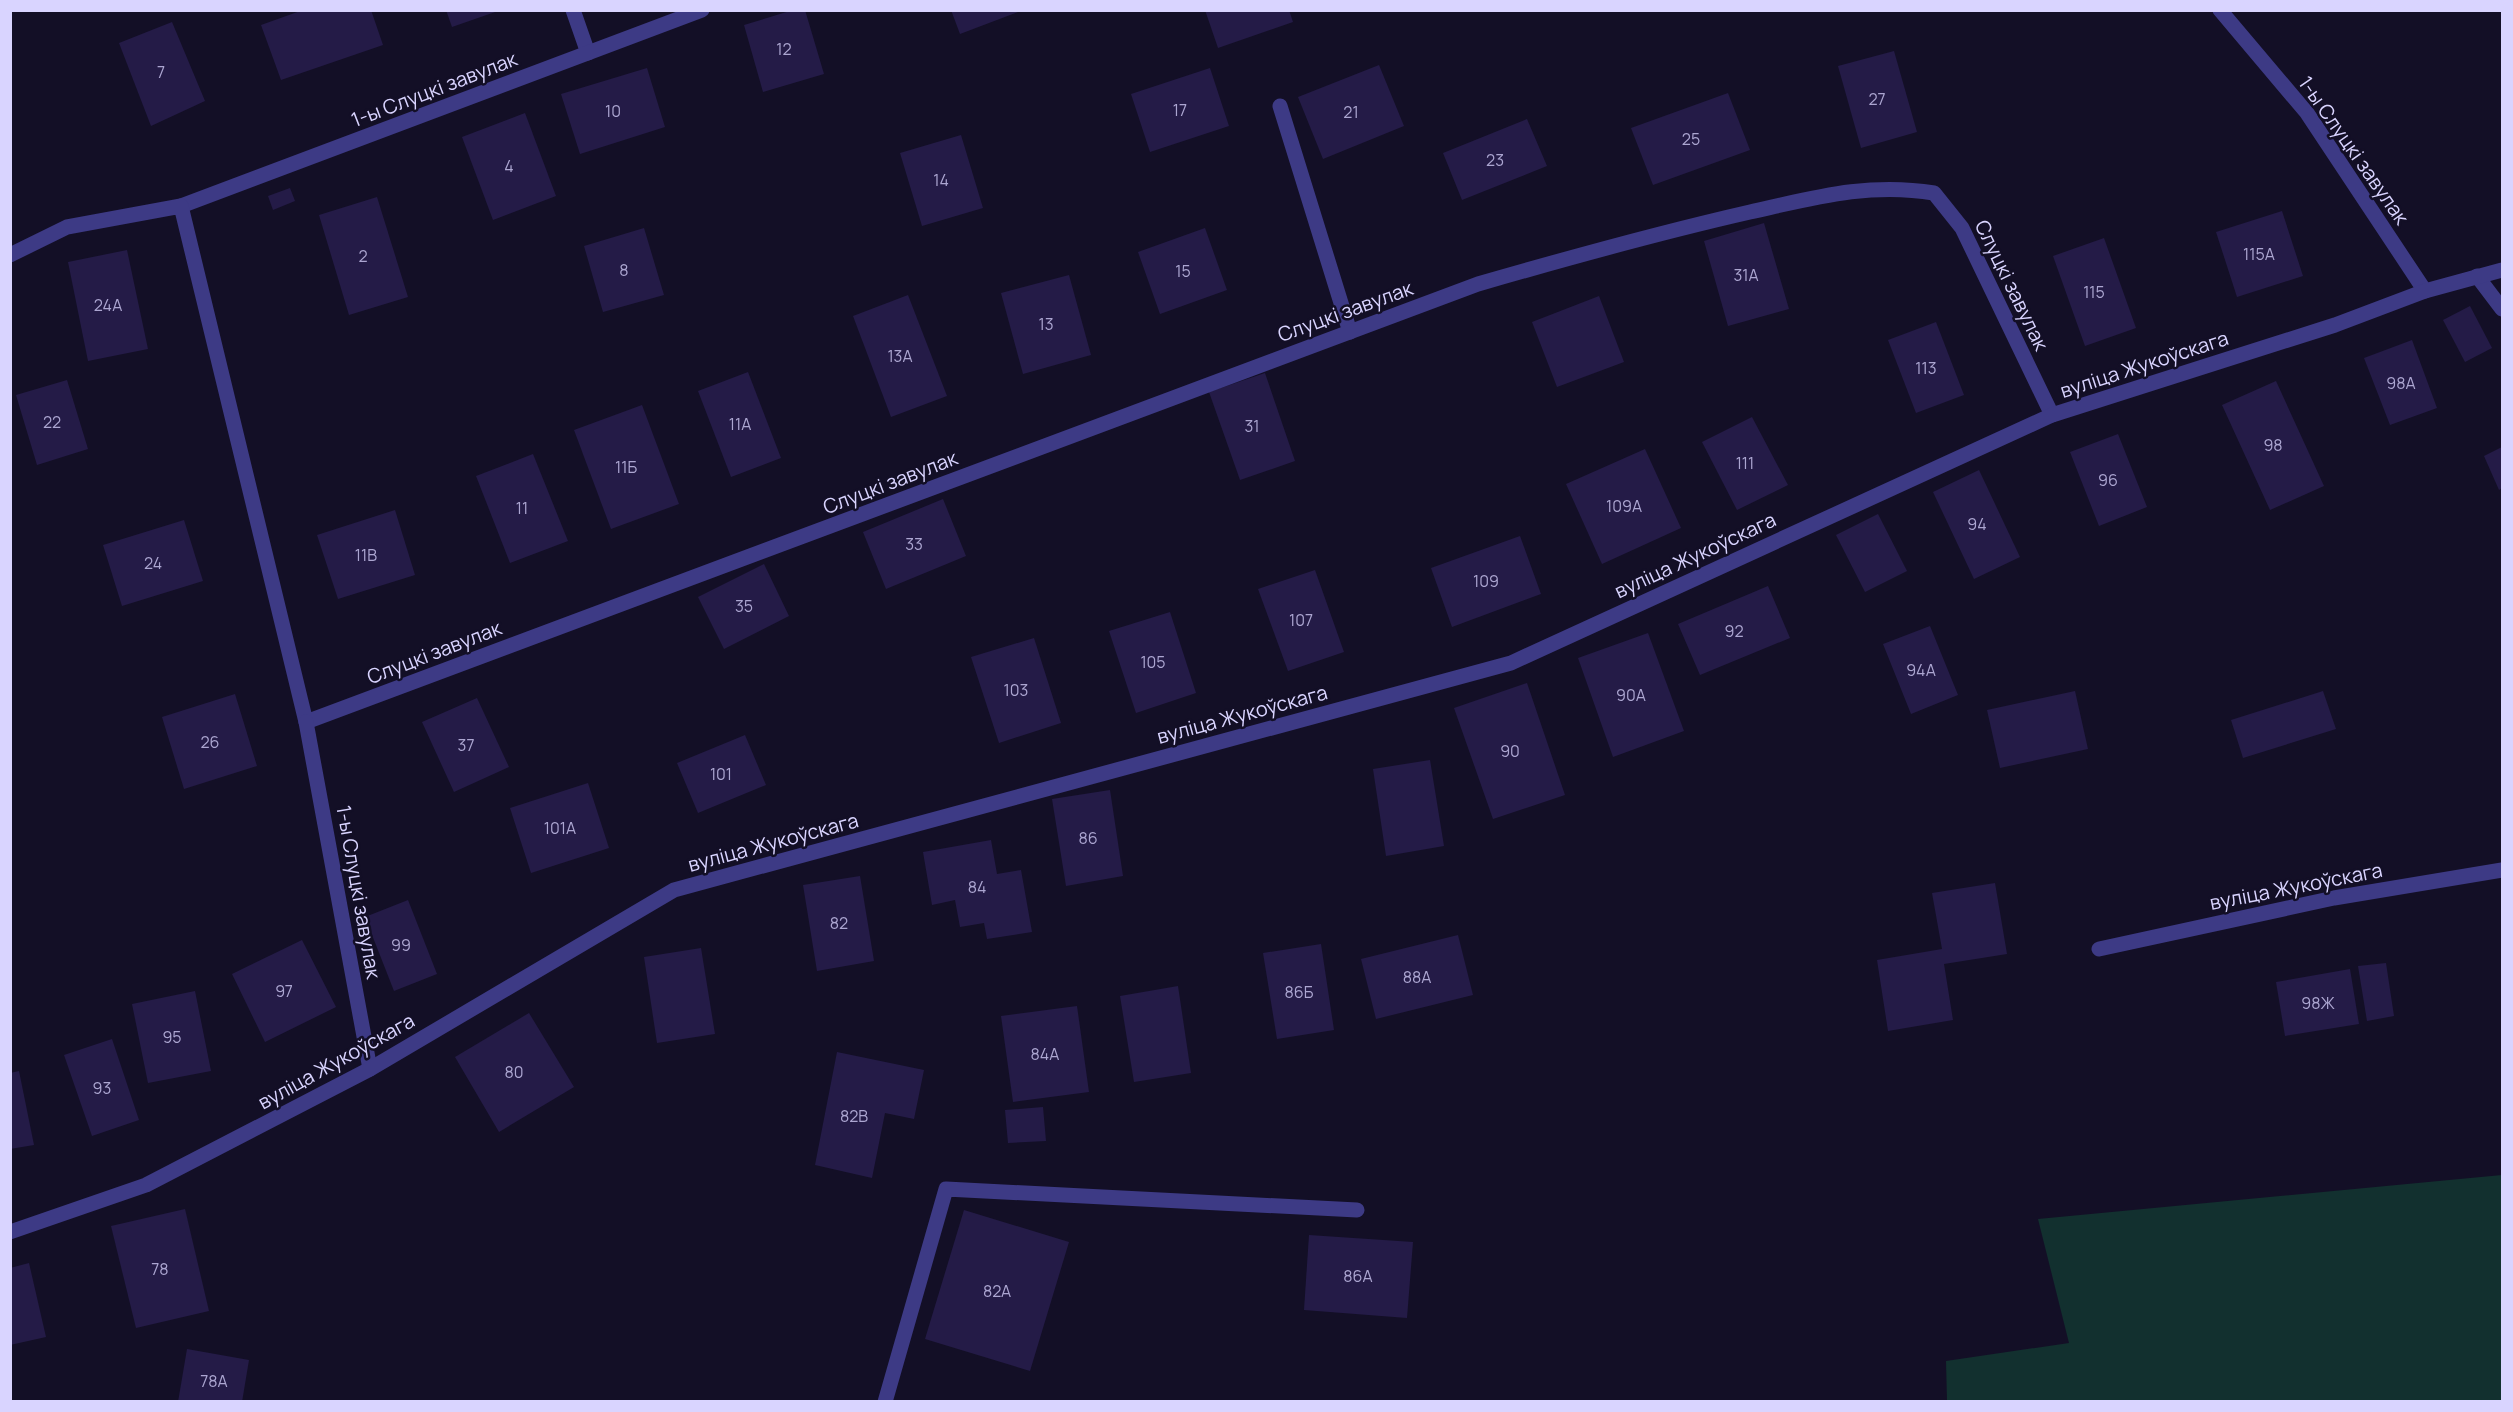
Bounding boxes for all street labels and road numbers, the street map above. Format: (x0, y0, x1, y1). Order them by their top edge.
street label: 1-ы Слуцкі завулак (347, 45, 522, 133)
street label: 1-ы Слуцкі завулак (2293, 70, 2416, 231)
street label: Слуцкі завулак (1969, 215, 2056, 356)
street label: Слуцкі завулак (1274, 274, 1417, 348)
street label: вуліца Жукоўскага (2056, 324, 2232, 404)
street label: Слуцкі завулак (819, 444, 962, 520)
street label: вуліца Жукоўскага (1610, 506, 1780, 604)
street label: Слуцкі завулак (363, 614, 506, 690)
street label: вуліца Жукоўскага (1154, 678, 1330, 750)
street label: 1-ы Слуцкі завулак (330, 803, 388, 982)
street label: вуліца Жукоўскага (685, 806, 861, 878)
street label: вуліца Жукоўскага (2207, 856, 2385, 916)
street label: вуліца Жукоўскага (253, 1007, 419, 1115)

